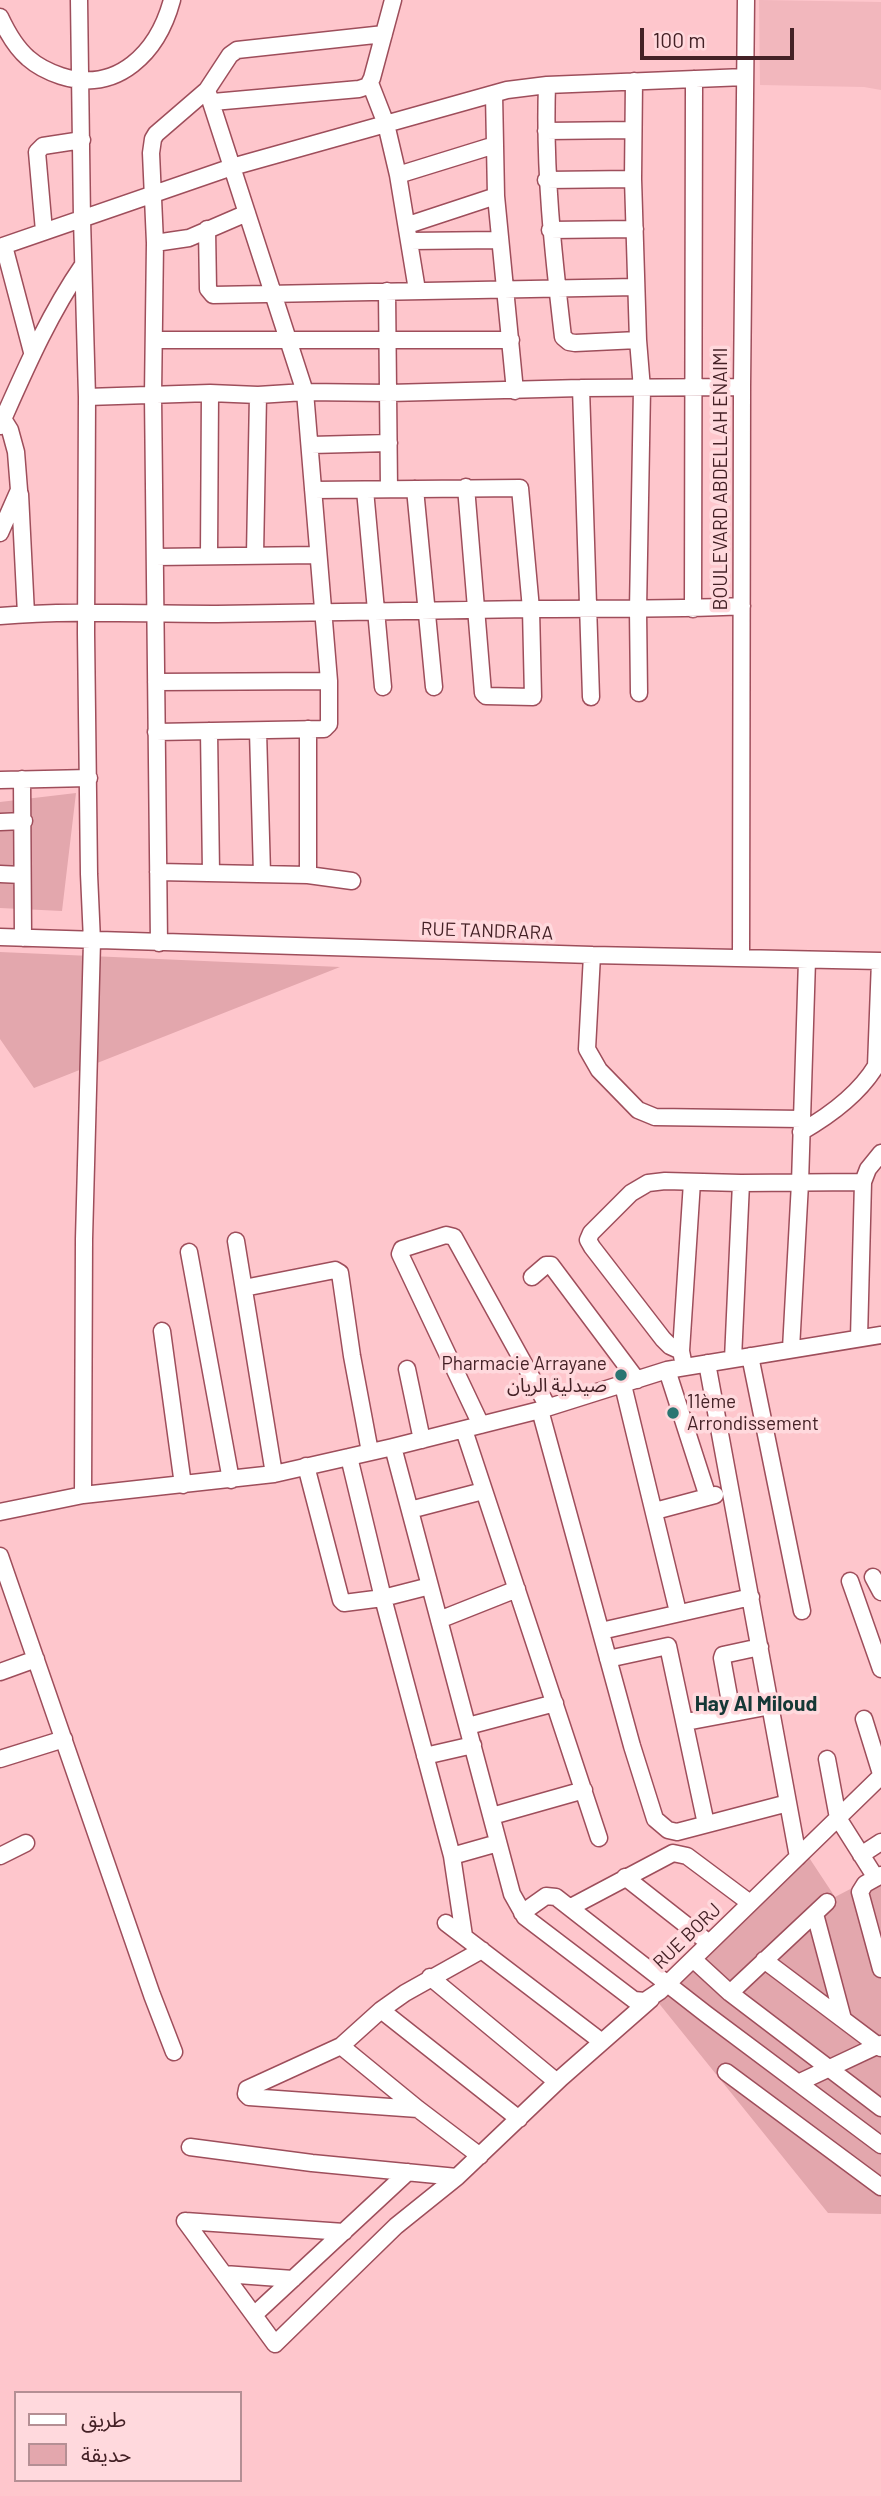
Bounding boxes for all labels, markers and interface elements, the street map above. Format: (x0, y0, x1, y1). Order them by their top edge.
scale bar (643, 14, 797, 58)
text: 100 m (653, 27, 706, 52)
street label: BOULEVARD ABDELLAH ENAIMI (710, 348, 732, 610)
street label: RUE TANDRARA (420, 917, 554, 945)
place label: Pharmacie Arrayane صيدلية الريان (441, 1353, 607, 1397)
marker: Pharmacie Arrayane صيدلية الريان (613, 1367, 629, 1383)
place label: 11ème Arrondissement (687, 1391, 819, 1435)
marker: 11ème Arrondissement (665, 1405, 681, 1421)
district label: Hay Al Miloud (695, 1691, 817, 1717)
street label: RUE BORJ (648, 1898, 726, 1974)
legend (14, 2391, 242, 2482)
text: طريق (81, 2406, 126, 2431)
text: حديقة (81, 2441, 131, 2466)

